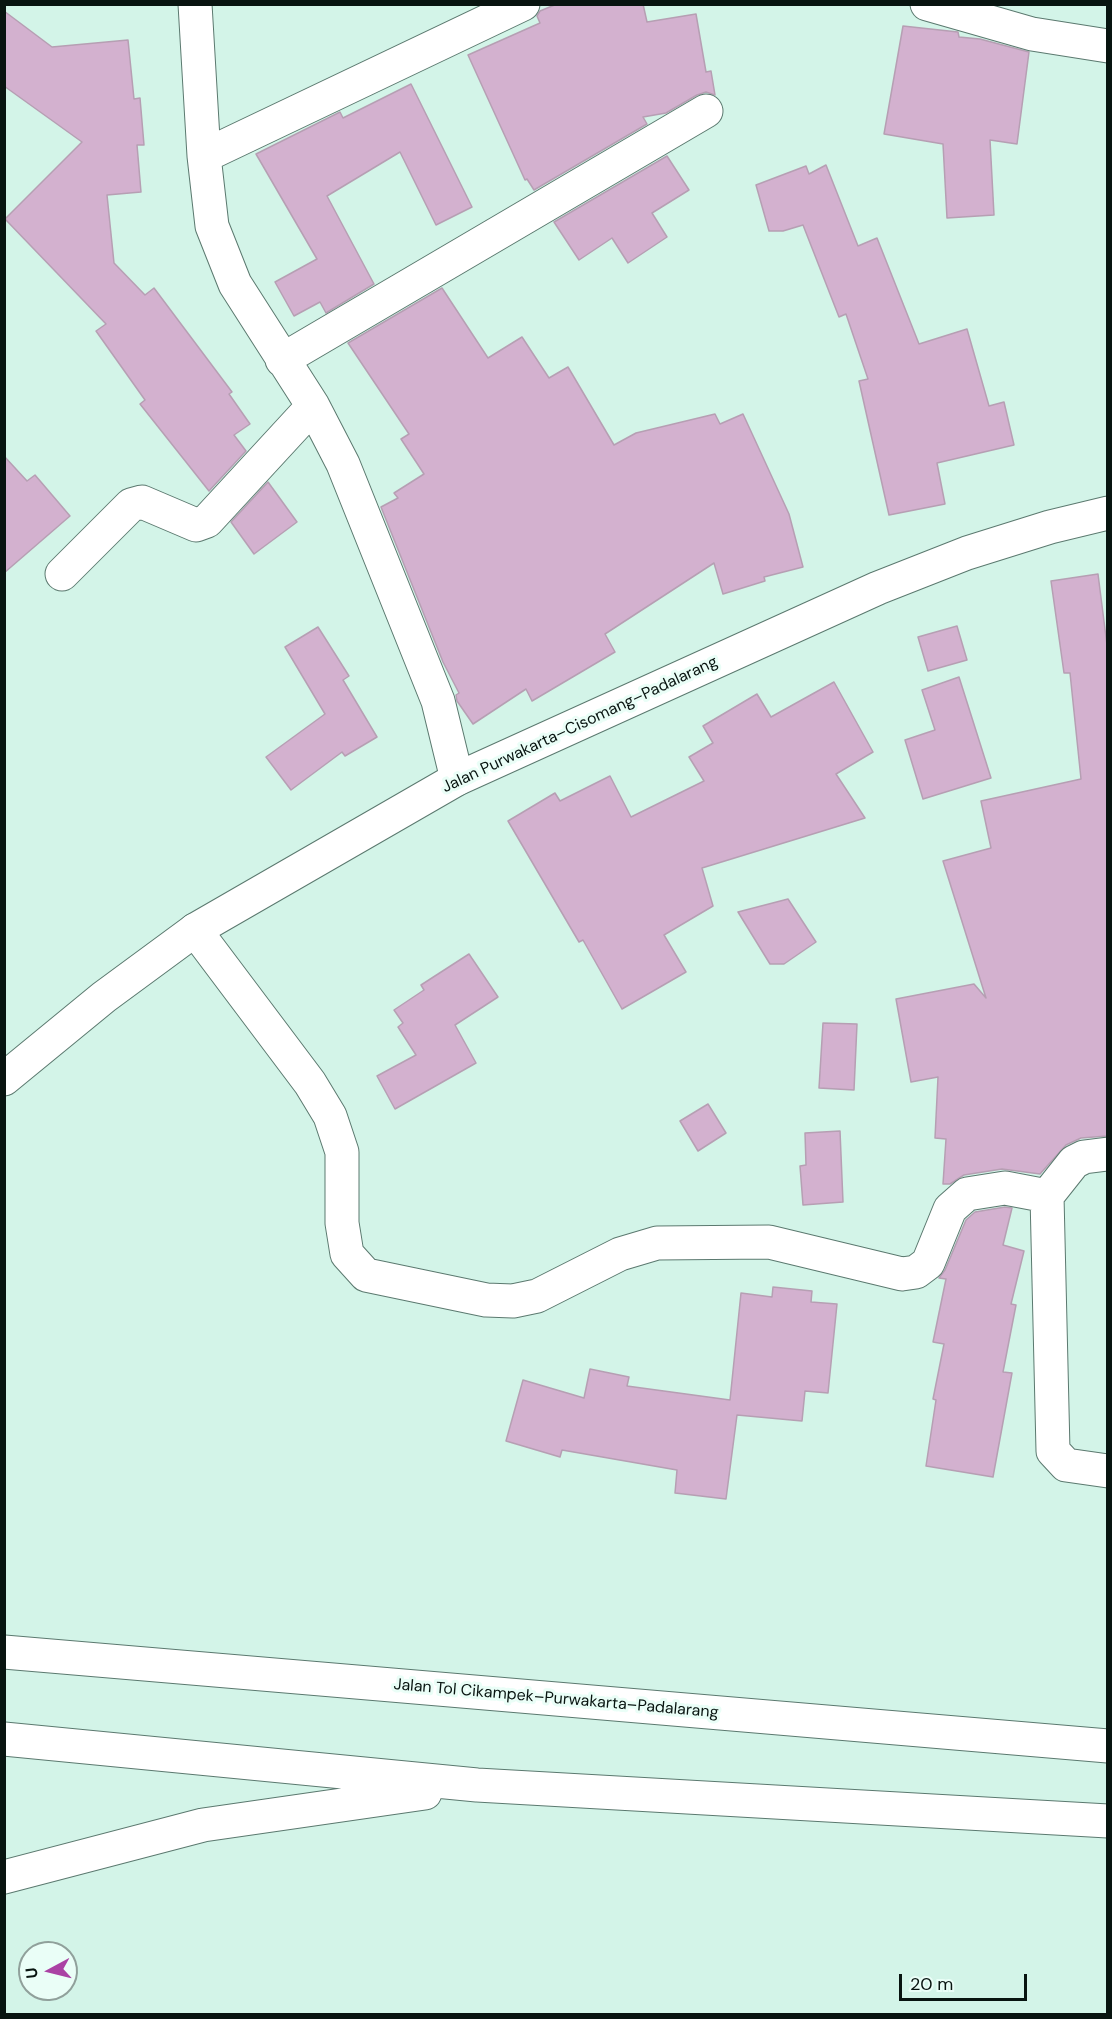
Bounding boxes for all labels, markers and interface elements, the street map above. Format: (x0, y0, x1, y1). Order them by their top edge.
street label: Jalan Purwakarta–Cisomang–Padalarang (439, 653, 721, 797)
street label: Jalan Tol Cikampek–Purwakarta–Padalarang (393, 1675, 719, 1723)
north arrow (18, 1941, 78, 2001)
scale bar (902, 1962, 1030, 2000)
text: U (21, 1966, 43, 1980)
text: 20 m (910, 1972, 953, 1996)

